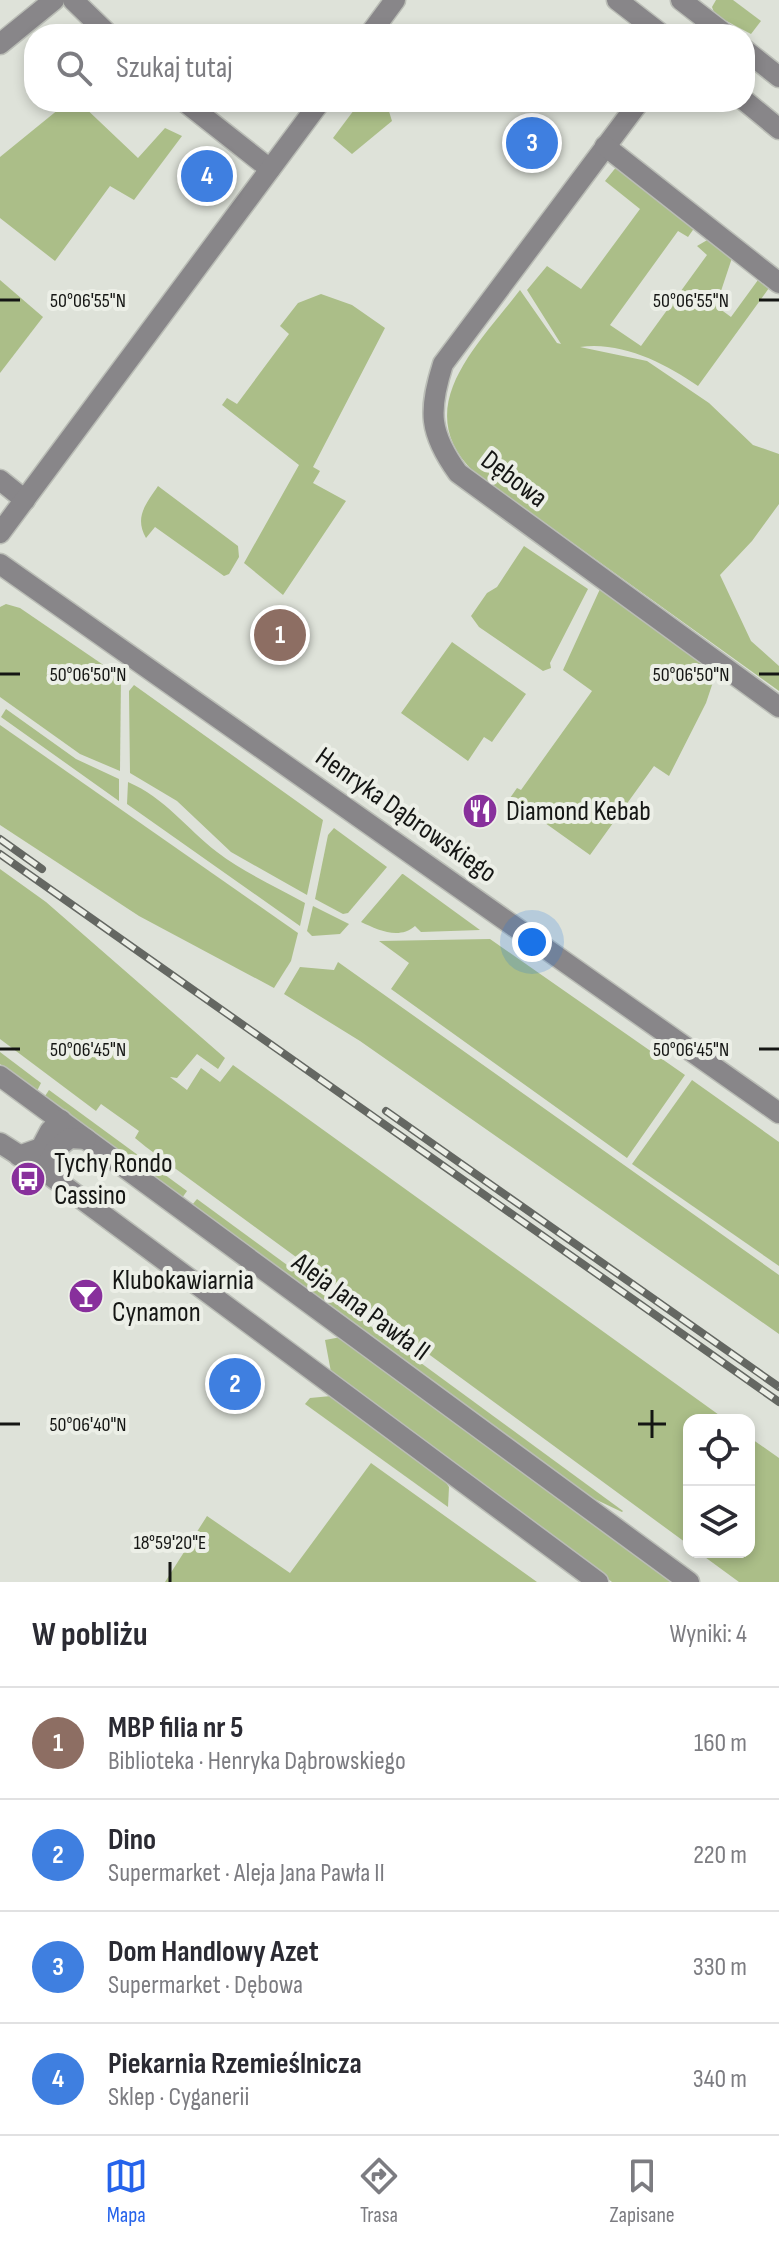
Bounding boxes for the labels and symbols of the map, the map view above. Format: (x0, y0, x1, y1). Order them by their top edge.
pin: 3 (506, 113, 558, 173)
pin: 4 (181, 146, 233, 206)
text: 50°06'55"N (50, 289, 126, 313)
text: 50°06'55"N (653, 289, 729, 313)
street label: Dębowa (474, 443, 554, 515)
pin: 1 (254, 605, 306, 665)
text: 50°06'50"N (50, 663, 126, 687)
text: 50°06'50"N (653, 663, 729, 687)
street label: Henryka Dąbrowskiego (309, 740, 503, 890)
restaurant icon: Diamond Kebab (461, 792, 499, 830)
place label: Diamond Kebab (506, 795, 651, 828)
your location (512, 922, 552, 962)
text: 50°06'45"N (50, 1038, 126, 1062)
text: 50°06'45"N (653, 1038, 729, 1062)
place label: Tychy Rondo Cassino (54, 1147, 173, 1212)
bus stop icon: Tychy Rondo Cassino (9, 1160, 47, 1198)
street label: Aleja Jana Pawła II (285, 1245, 436, 1368)
place label: Klubokawiarnia Cynamon (112, 1264, 254, 1329)
bar icon: Klubokawiarnia Cynamon (67, 1277, 105, 1315)
pin: 2 (209, 1354, 261, 1414)
text: 50°06'40"N (49, 1413, 127, 1437)
text: 18°59'20"E (134, 1531, 206, 1555)

